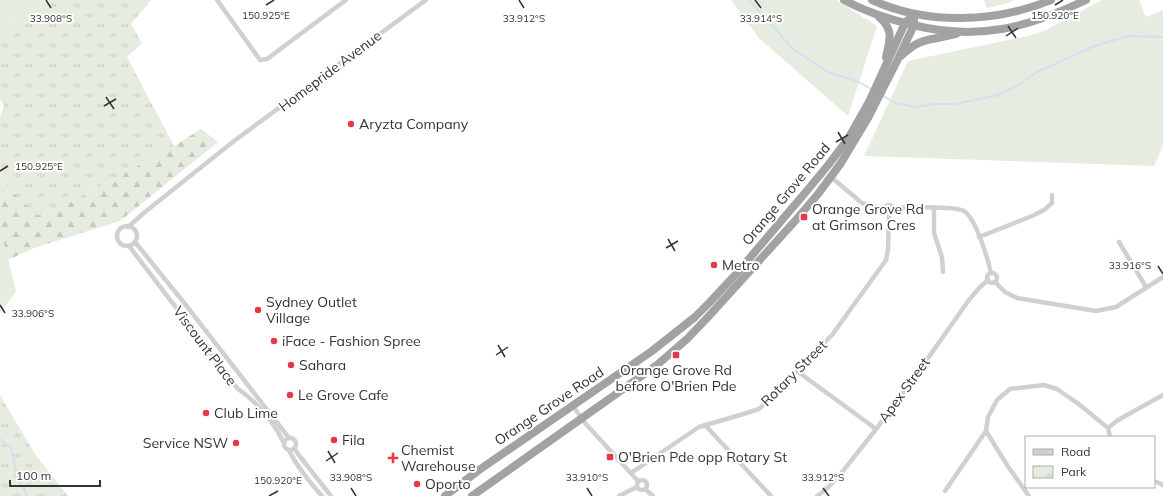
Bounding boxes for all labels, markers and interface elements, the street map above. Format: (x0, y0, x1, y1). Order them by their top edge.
text: 150.925°E (242, 9, 290, 22)
text: 150.920°E (1031, 9, 1079, 22)
text: 33.908°S (30, 12, 72, 25)
text: 33.912°S (503, 12, 545, 25)
text: 33.914°S (740, 12, 782, 25)
street label: Homepride Avenue (275, 27, 385, 115)
place label: Aryzta Company (359, 115, 469, 133)
marker: Aryzta Company (346, 119, 356, 129)
street label: Orange Grove Road (738, 139, 834, 249)
text: 150.925°E (15, 160, 63, 173)
place label: Orange Grove Rd at Grimson Cres (812, 200, 924, 234)
marker: Orange Grove Rd at Grimson Cres (799, 212, 809, 222)
place label: Metro (722, 256, 760, 274)
text: 33.916°S (1109, 259, 1151, 272)
marker: Metro (709, 260, 719, 270)
place label: Sydney Outlet Village (266, 293, 357, 327)
street label: Viscount Place (169, 303, 241, 389)
marker: Sydney Outlet Village (253, 305, 263, 315)
text: 33.906°S (12, 307, 54, 320)
place label: iFace - Fashion Spree (282, 332, 421, 350)
marker: iFace - Fashion Spree (269, 336, 279, 346)
street label: Rotary Street (757, 336, 831, 410)
marker: Orange Grove Rd before O'Brien Pde (671, 350, 681, 360)
street label: Apex Street (874, 354, 934, 426)
place label: Sahara (299, 356, 346, 374)
marker: Sahara (286, 360, 296, 370)
place label: Orange Grove Rd before O'Brien Pde (616, 361, 736, 395)
street label: Orange Grove Road (491, 363, 607, 449)
place label: Le Grove Cafe (298, 386, 388, 404)
marker: Le Grove Cafe (285, 390, 295, 400)
place label: Club Lime (214, 404, 278, 422)
marker: Club Lime (201, 408, 211, 418)
place label: Fila (342, 431, 365, 449)
place label: Service NSW (143, 434, 228, 452)
marker: Fila (329, 435, 339, 445)
legend (1025, 436, 1155, 488)
marker: Service NSW (231, 438, 241, 448)
place label: Chemist Warehouse (401, 441, 476, 475)
text: Road (1061, 444, 1090, 459)
place label: O'Brien Pde opp Rotary St (618, 448, 787, 466)
marker: O'Brien Pde opp Rotary St (605, 452, 615, 462)
marker: Chemist Warehouse (388, 453, 398, 463)
scale bar (10, 462, 100, 488)
text: Park (1061, 464, 1087, 479)
text: 100 m (16, 468, 51, 483)
text: 33.908°S (330, 471, 372, 484)
text: 33.910°S (566, 471, 608, 484)
text: 33.912°S (802, 471, 844, 484)
text: 150.920°E (254, 474, 302, 487)
place label: Oporto (425, 475, 470, 493)
marker: Oporto (412, 479, 422, 489)

